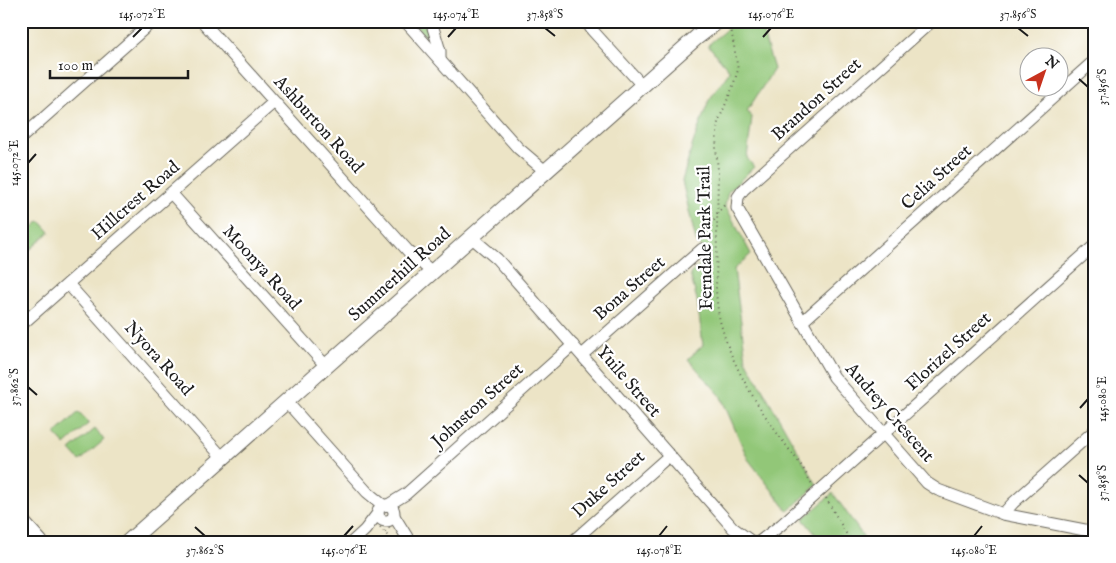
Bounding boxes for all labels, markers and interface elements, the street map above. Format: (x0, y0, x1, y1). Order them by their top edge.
text: 145.072°E (119, 7, 165, 22)
text: 145.074°E (433, 7, 479, 22)
text: 37.858°S (527, 7, 563, 22)
text: 145.076°E (748, 7, 794, 22)
text: 37.856°S (1000, 7, 1036, 22)
scale bar (50, 48, 188, 80)
north arrow (1018, 48, 1068, 98)
text: N (1041, 51, 1062, 74)
street label: Brandon Street (767, 54, 867, 146)
text: 100 m (58, 56, 94, 75)
text: 37.856°S (1095, 69, 1110, 105)
street label: Ashburton Road (267, 71, 368, 179)
text: 145.072°E (7, 140, 22, 186)
street label: Celia Street (897, 140, 977, 216)
street label: Hillcrest Road (87, 156, 185, 246)
street label: Ferndale Park Trail (693, 166, 719, 310)
street label: Moonya Road (217, 221, 305, 316)
street label: Summerhill Road (344, 223, 456, 327)
street label: Bona Street (589, 252, 671, 326)
street label: Florizel Street (901, 307, 997, 397)
street label: Nyora Road (119, 317, 198, 401)
street label: Yuile Street (591, 341, 665, 423)
street label: Audrey Crescent (839, 358, 939, 468)
street label: Johnston Street (426, 359, 529, 455)
text: 37.862°S (7, 368, 22, 406)
text: 145.080°E (1095, 376, 1110, 422)
street label: Duke Street (568, 446, 650, 524)
text: 37.858°S (1095, 465, 1110, 501)
text: 37.862°S (186, 543, 224, 558)
text: 145.076°E (321, 543, 367, 558)
text: 145.078°E (636, 543, 682, 558)
text: 145.080°E (951, 543, 997, 558)

